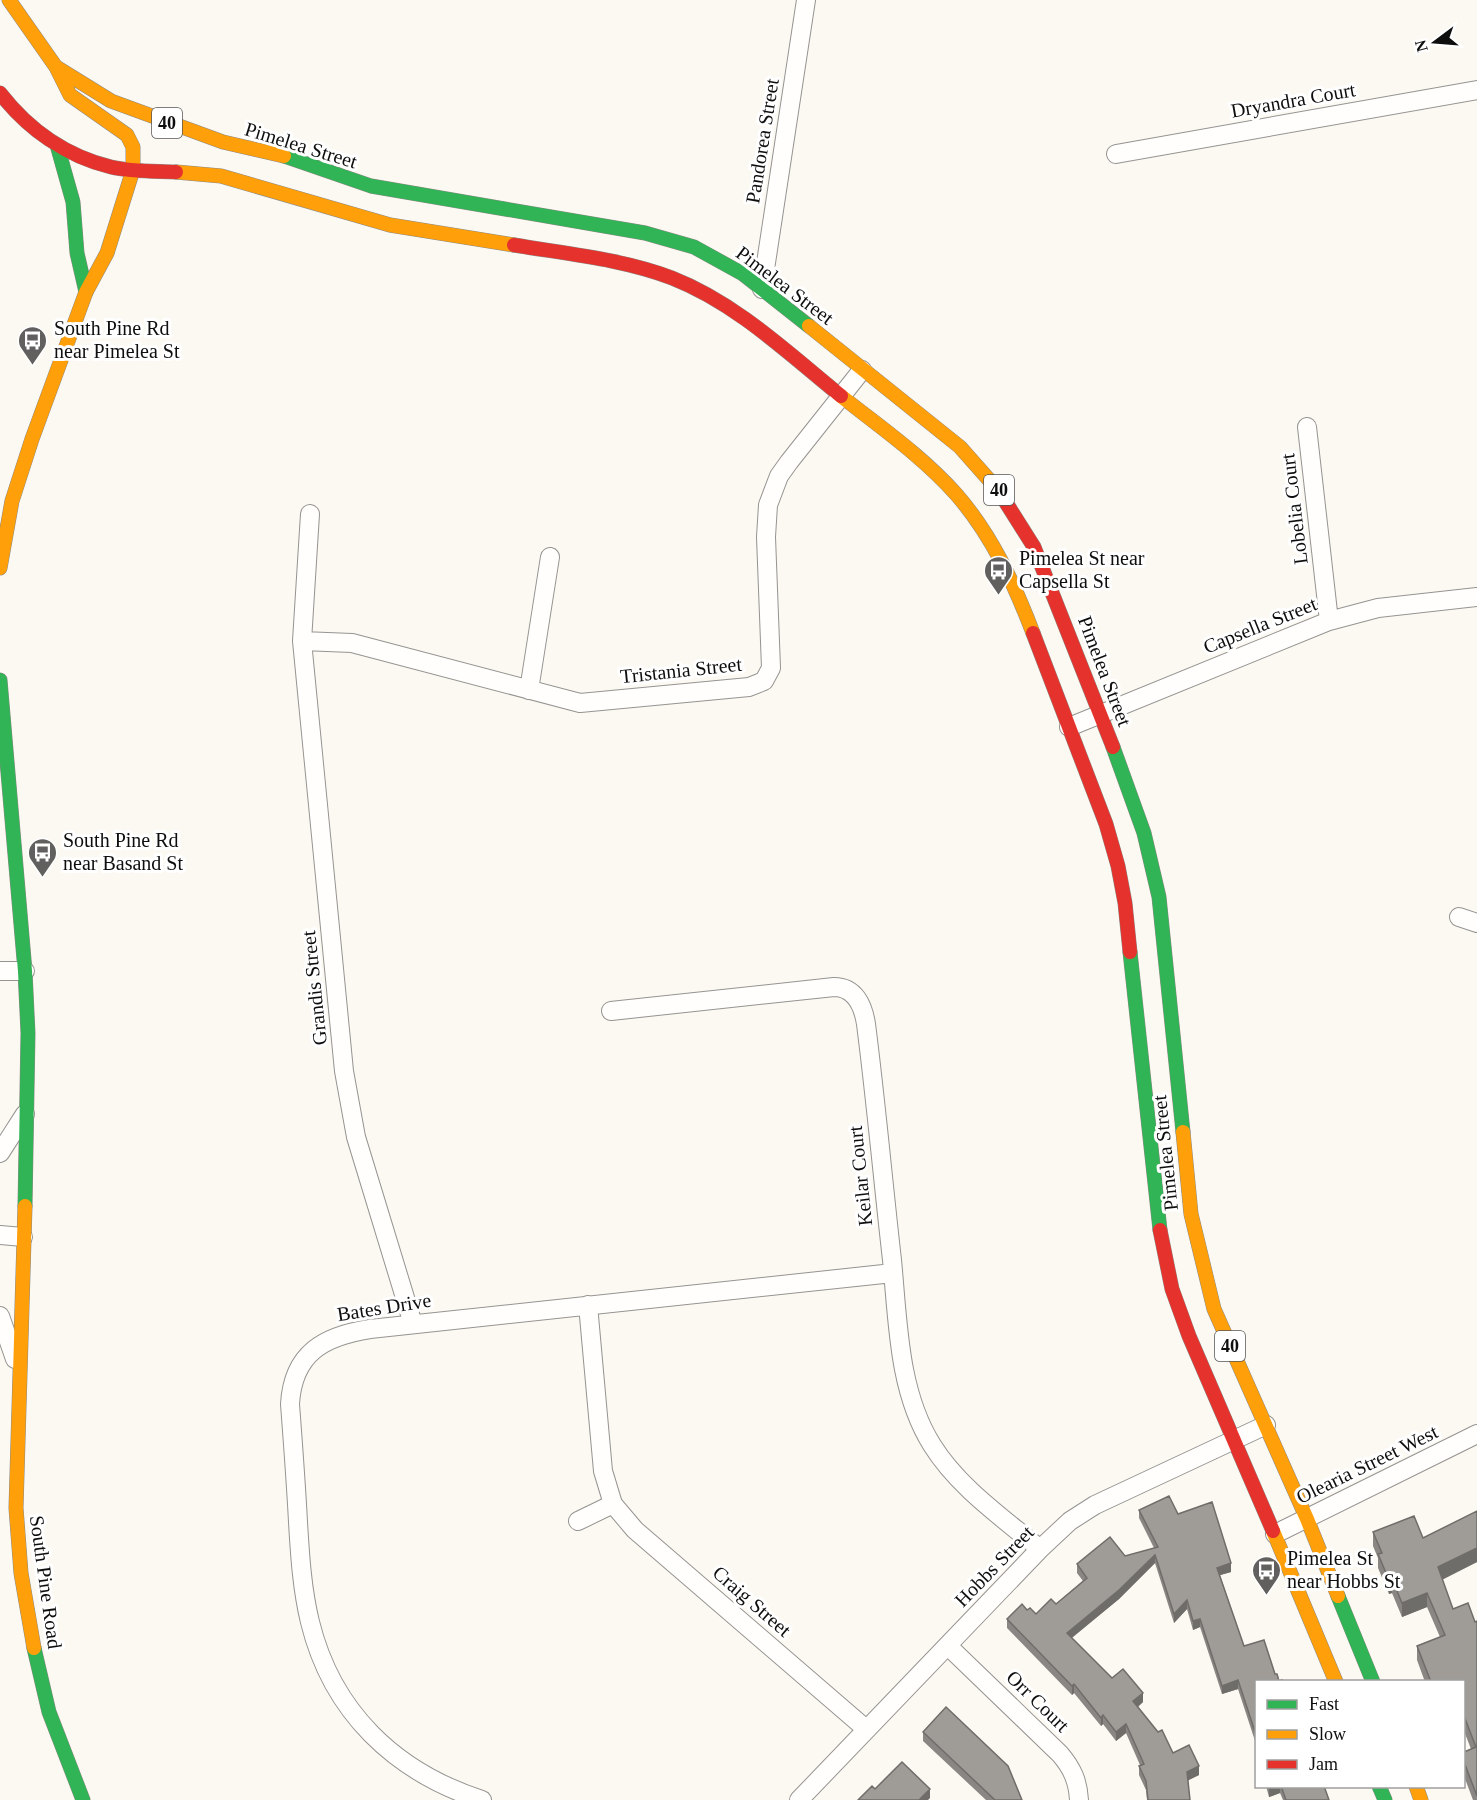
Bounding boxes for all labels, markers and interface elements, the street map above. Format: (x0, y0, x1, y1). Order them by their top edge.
north arrow (1405, 12, 1465, 72)
text: N (1411, 38, 1431, 54)
street label: Pandorea Street (741, 77, 783, 205)
street label: Dryandra Court (1229, 78, 1358, 123)
road number: 40 (152, 108, 182, 138)
street label: Pimelea Street (242, 118, 360, 173)
street label: Pimelea Street (732, 241, 838, 329)
place label: South Pine Rd near Pimelea St (54, 317, 180, 362)
bus stop icon: South Pine Rd near Pimelea St (17, 324, 49, 366)
street label: Lobelia Court (1276, 452, 1312, 566)
road number: 40 (984, 475, 1014, 505)
place label: Pimelea St near Capsella St (1019, 547, 1145, 593)
bus stop icon: Pimelea St near Capsella St (982, 554, 1014, 596)
street label: Capsella Street (1200, 592, 1321, 659)
street label: Pimelea Street (1074, 613, 1136, 730)
street label: Tristania Street (619, 653, 743, 687)
place label: South Pine Rd near Basand St (63, 829, 183, 874)
bus stop icon: South Pine Rd near Basand St (26, 836, 58, 878)
street label: Grandis Street (297, 929, 331, 1046)
street label: Pimelea Street (1148, 1094, 1182, 1212)
street label: Keilar Court (844, 1124, 876, 1227)
street label: Bates Drive (335, 1289, 433, 1325)
road number: 40 (1215, 1331, 1245, 1361)
street label: Olearia Street West (1293, 1420, 1442, 1508)
street label: South Pine Road (26, 1514, 66, 1650)
street label: Hobbs Street (950, 1521, 1038, 1611)
place label: Pimelea St near Hobbs St (1287, 1547, 1401, 1592)
bus stop icon: Pimelea St near Hobbs St (1250, 1554, 1282, 1596)
street label: Craig Street (708, 1561, 796, 1642)
street label: Orr Court (1002, 1666, 1074, 1736)
legend (1255, 1680, 1465, 1788)
text: Fast (1309, 1694, 1339, 1714)
text: Slow (1309, 1724, 1346, 1744)
text: Jam (1309, 1754, 1338, 1774)

